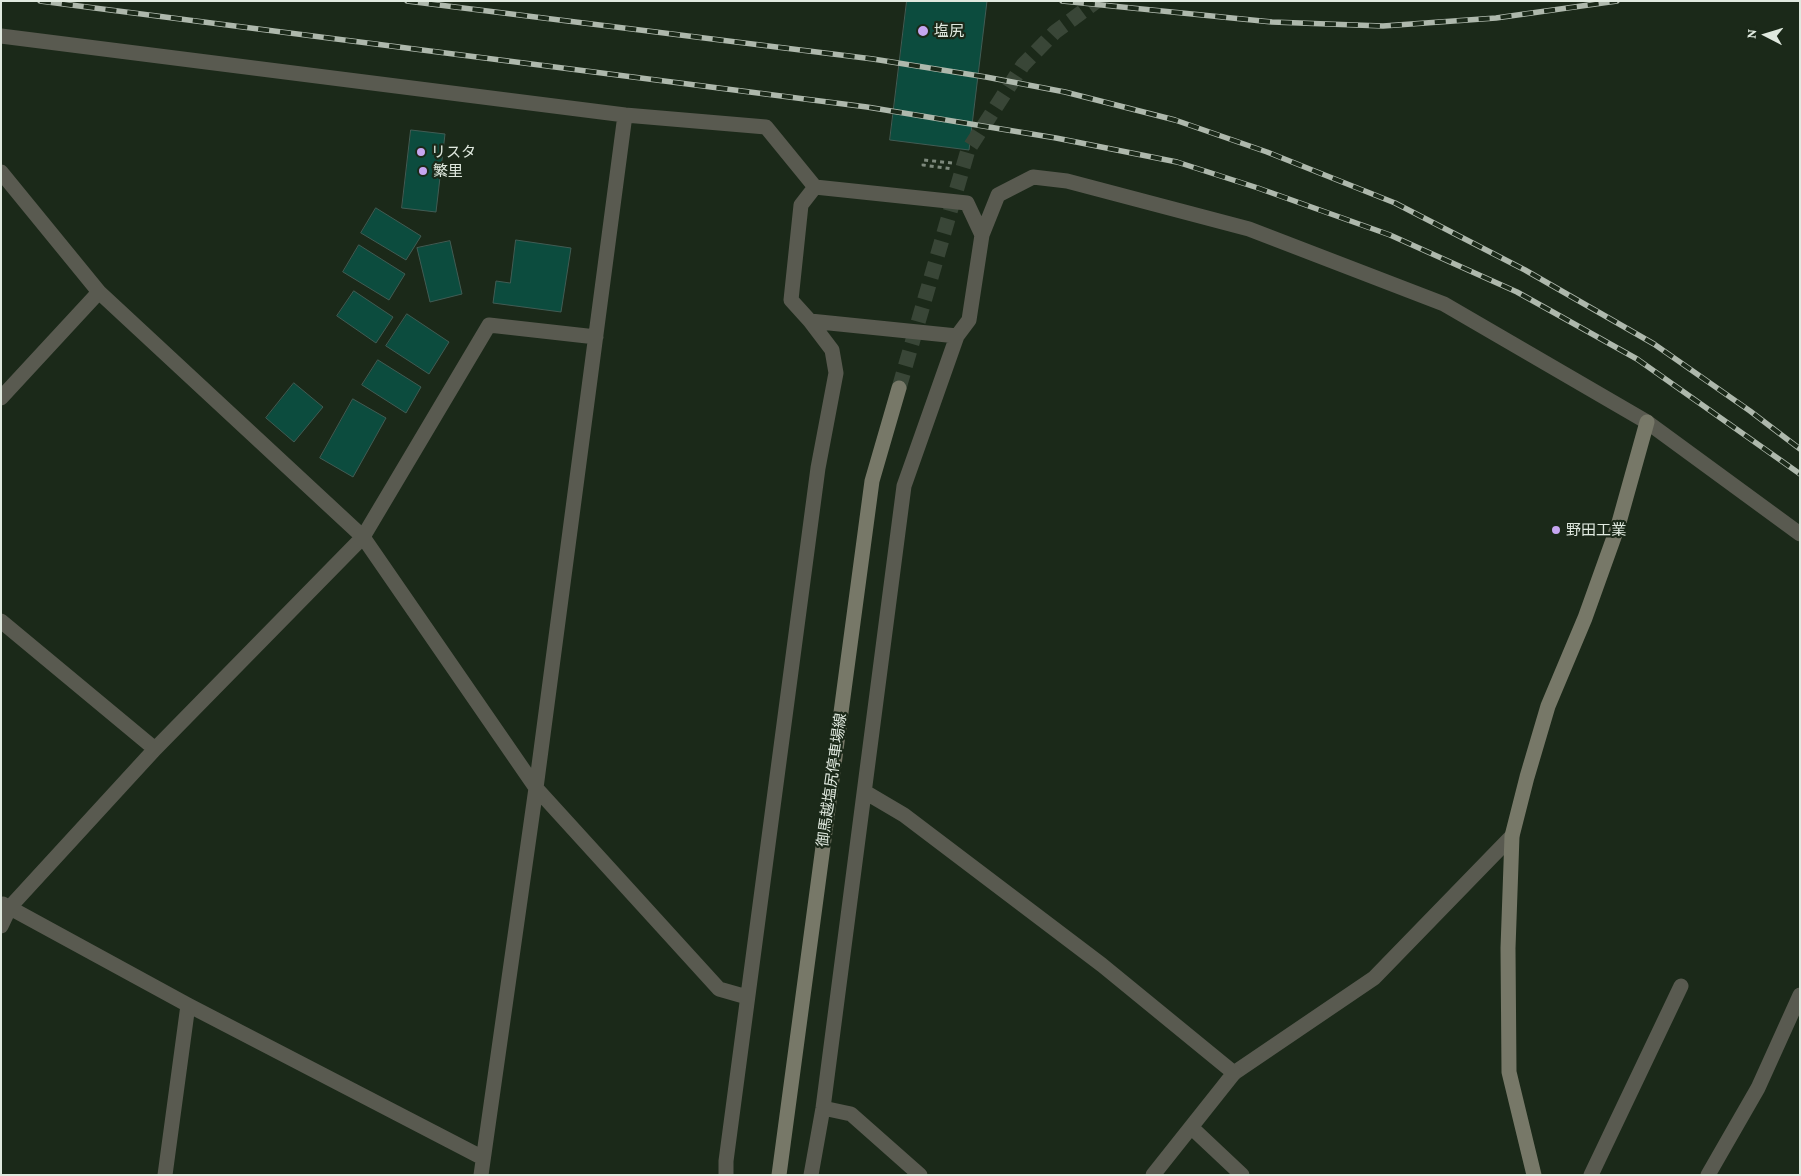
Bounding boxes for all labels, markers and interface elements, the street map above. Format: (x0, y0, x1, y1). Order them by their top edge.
north arrow (1741, 10, 1791, 60)
place label: 塩尻 (934, 22, 964, 40)
marker: 塩尻 (916, 24, 930, 38)
text: N (1743, 28, 1759, 39)
place label: リスタ (431, 143, 476, 161)
marker: リスタ (415, 146, 427, 158)
place label: 繁里 (433, 162, 463, 180)
marker: 繁里 (417, 165, 429, 177)
place label: 野田工業 (1566, 521, 1626, 539)
marker: 野田工業 (1550, 524, 1562, 536)
street label: 御馬越塩尻停車場線 (814, 712, 850, 848)

